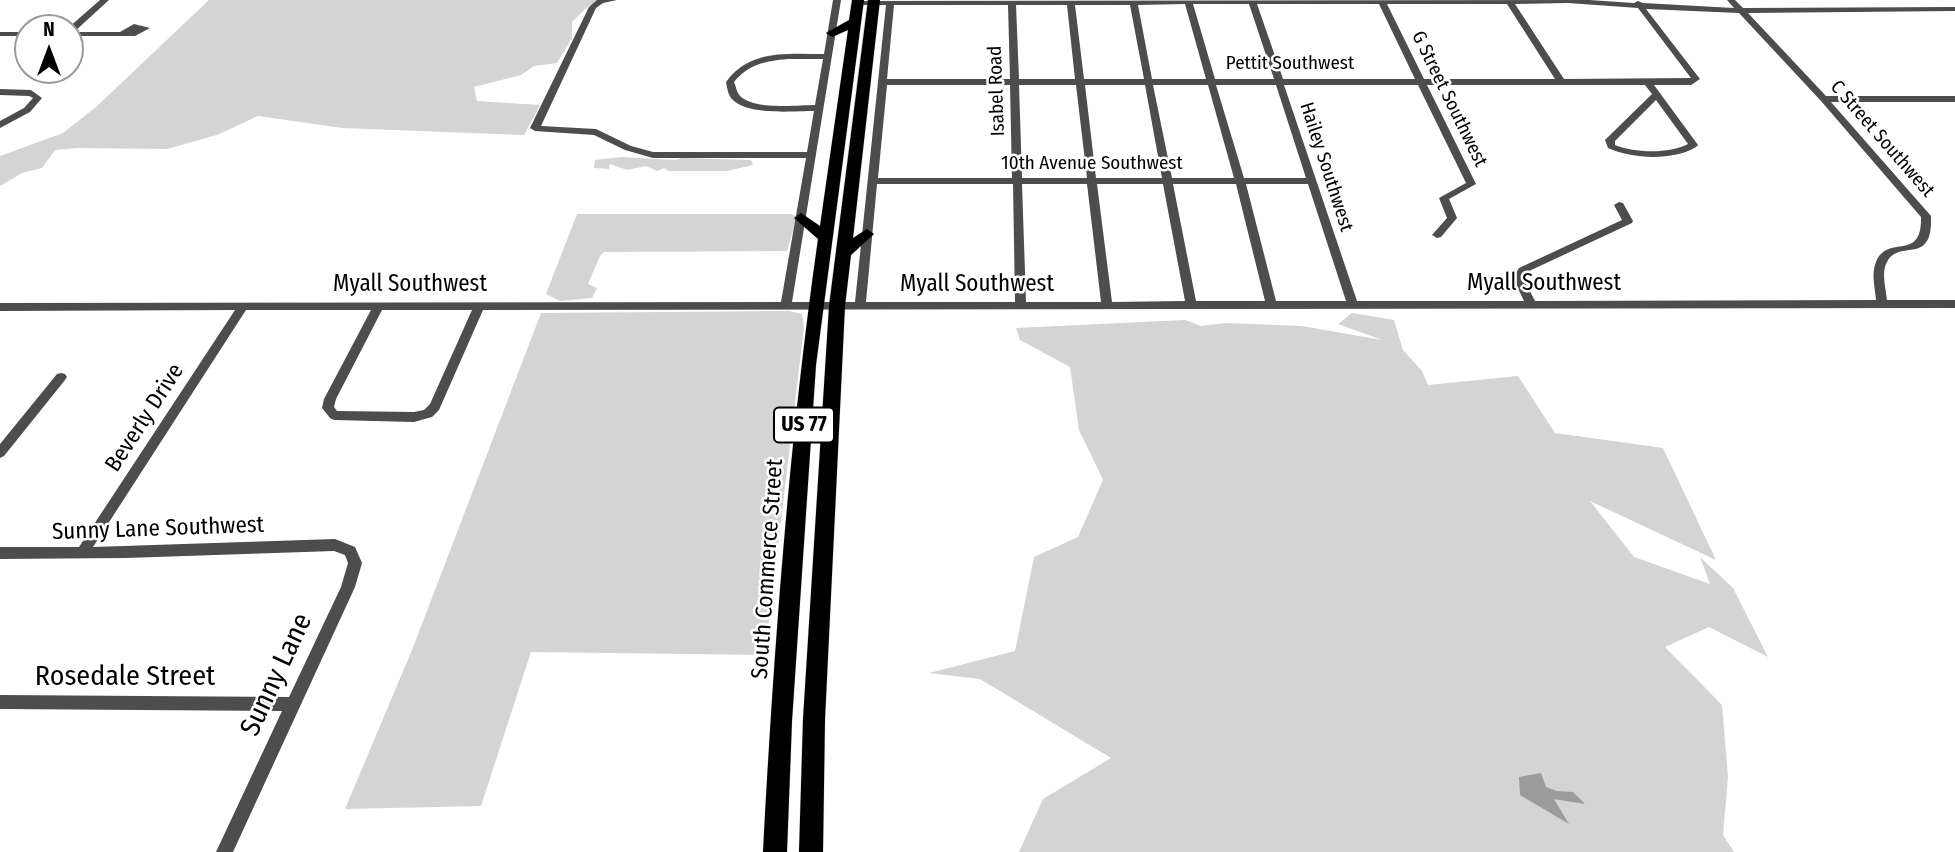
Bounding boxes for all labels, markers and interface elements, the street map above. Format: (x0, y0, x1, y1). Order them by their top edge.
north arrow (14, 14, 84, 84)
text: N (43, 18, 55, 41)
street label: G Street Southwest (1406, 27, 1492, 171)
street label: Isabel Road (984, 45, 1010, 137)
street label: Pettit Southwest (1226, 53, 1354, 75)
street label: C Street Southwest (1825, 76, 1939, 202)
street label: Hailey Southwest (1294, 100, 1358, 234)
street label: 10th Avenue Southwest (1001, 153, 1183, 175)
street label: Myall Southwest (1467, 270, 1621, 298)
street label: Myall Southwest (333, 271, 487, 299)
street label: Myall Southwest (900, 271, 1054, 299)
street label: Beverly Drive (100, 359, 190, 477)
road number: US 77 (774, 408, 834, 442)
street label: South Commerce Street (747, 458, 789, 680)
street label: Sunny Lane Southwest (51, 512, 265, 546)
street label: Sunny Lane (234, 608, 320, 742)
street label: Rosedale Street (35, 660, 215, 694)

